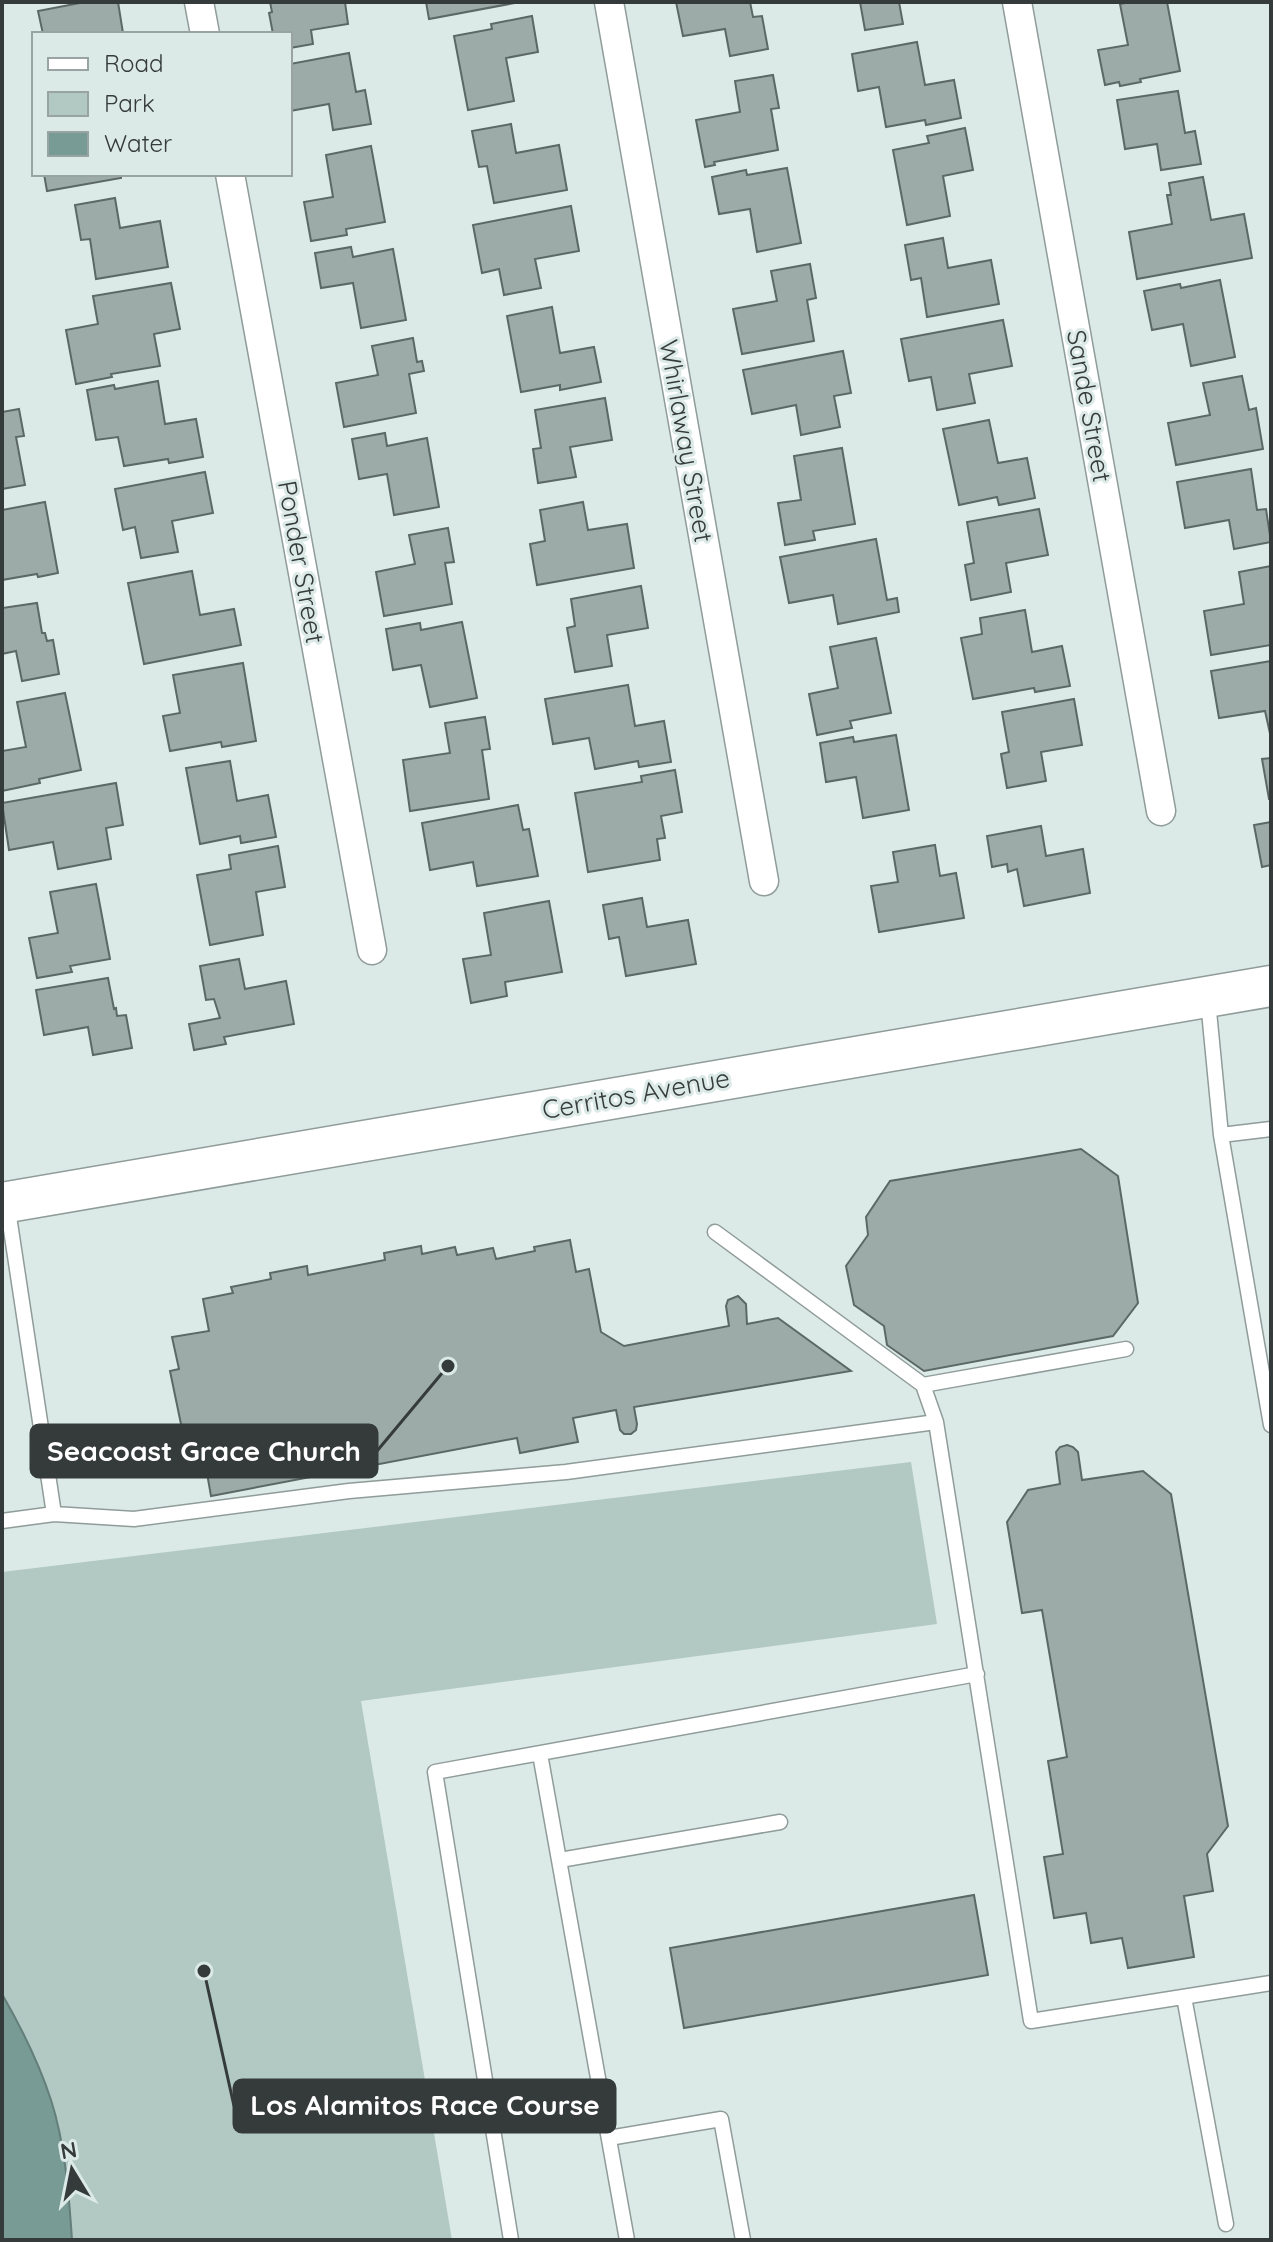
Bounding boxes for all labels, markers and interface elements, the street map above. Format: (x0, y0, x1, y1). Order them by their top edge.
legend (32, 32, 292, 176)
text: Road (104, 48, 164, 78)
text: Park (104, 88, 155, 118)
text: Water (104, 128, 172, 158)
street label: Sande Street (1060, 327, 1119, 485)
street label: Whirlaway Street (652, 337, 721, 545)
street label: Ponder Street (271, 478, 332, 646)
street label: Cerritos Avenue (540, 1061, 732, 1126)
callout: Seacoast Grace Church (31, 1425, 377, 1477)
text: Seacoast Grace Church (47, 1433, 361, 1468)
callout: Los Alamitos Race Course (234, 2080, 615, 2132)
text: Los Alamitos Race Course (250, 2087, 600, 2122)
north arrow (32, 2130, 112, 2210)
text: N (58, 2135, 79, 2165)

